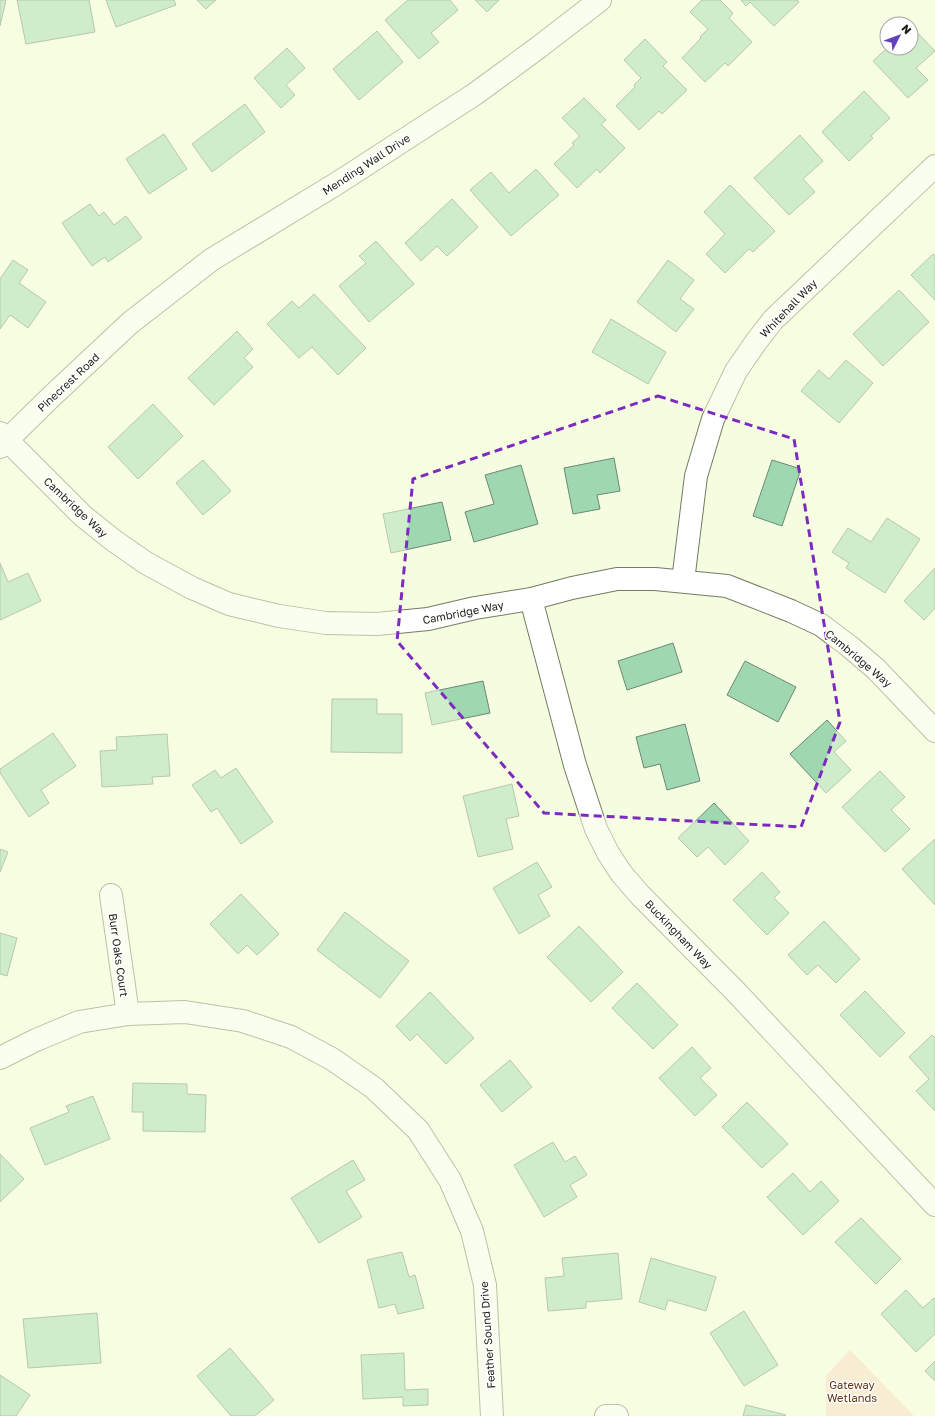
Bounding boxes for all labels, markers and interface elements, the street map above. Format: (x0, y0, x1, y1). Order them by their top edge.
north arrow (879, 16, 919, 56)
text: N (899, 22, 914, 36)
street label: Mending Wall Drive (320, 131, 412, 197)
street label: Whitehall Way (757, 276, 819, 340)
street label: Pinecrest Road (34, 350, 102, 414)
street label: Cambridge Way (41, 474, 111, 540)
street label: Cambridge Way (421, 598, 505, 626)
street label: Cambridge Way (823, 627, 895, 689)
street label: Buckingham Way (643, 897, 715, 971)
street label: Burr Oaks Court (107, 912, 131, 998)
street label: Feather Sound Drive (477, 1281, 497, 1389)
park label: Gateway Wetlands (827, 1378, 877, 1404)

